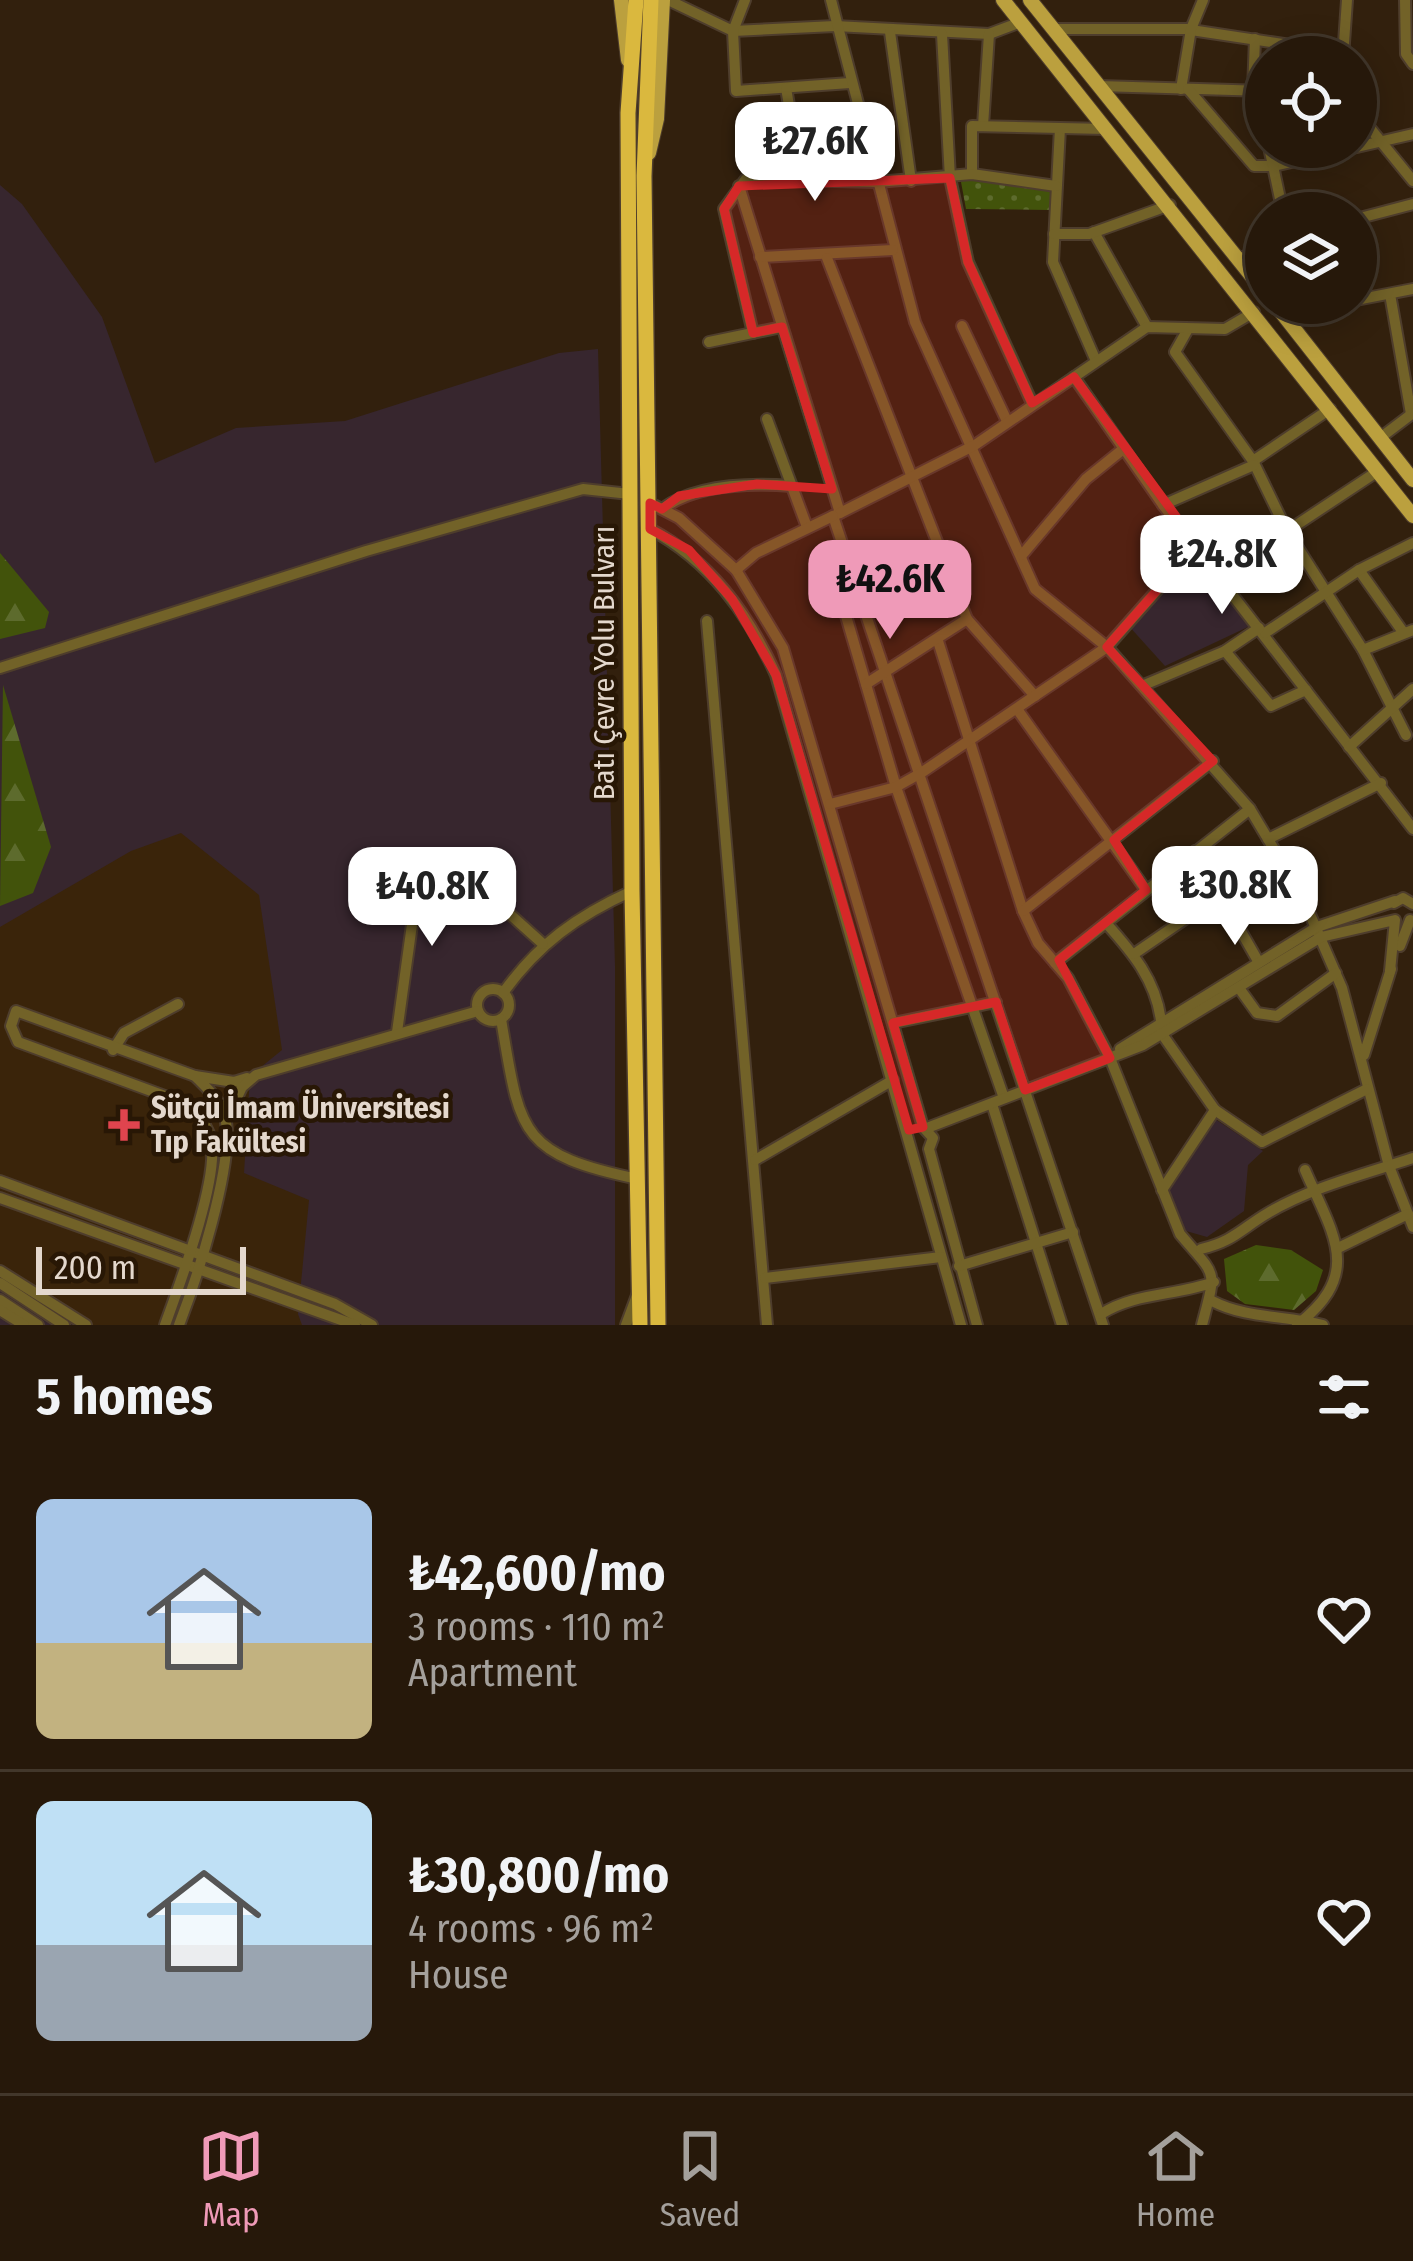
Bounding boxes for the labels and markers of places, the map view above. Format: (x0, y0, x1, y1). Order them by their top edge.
pin: ₺27.6K (717, 102, 913, 204)
pin: ₺24.8K (1124, 515, 1320, 617)
pin: ₺42.6K (792, 540, 988, 642)
pin: ₺30.8K (1137, 846, 1333, 948)
pin: ₺40.8K (334, 847, 530, 949)
place label: Sütçü İmam Üniversitesi Tıp Fakültesi (151, 1089, 450, 1160)
marker: Sütçü İmam Üniversitesi Tıp Fakültesi (108, 1109, 140, 1141)

